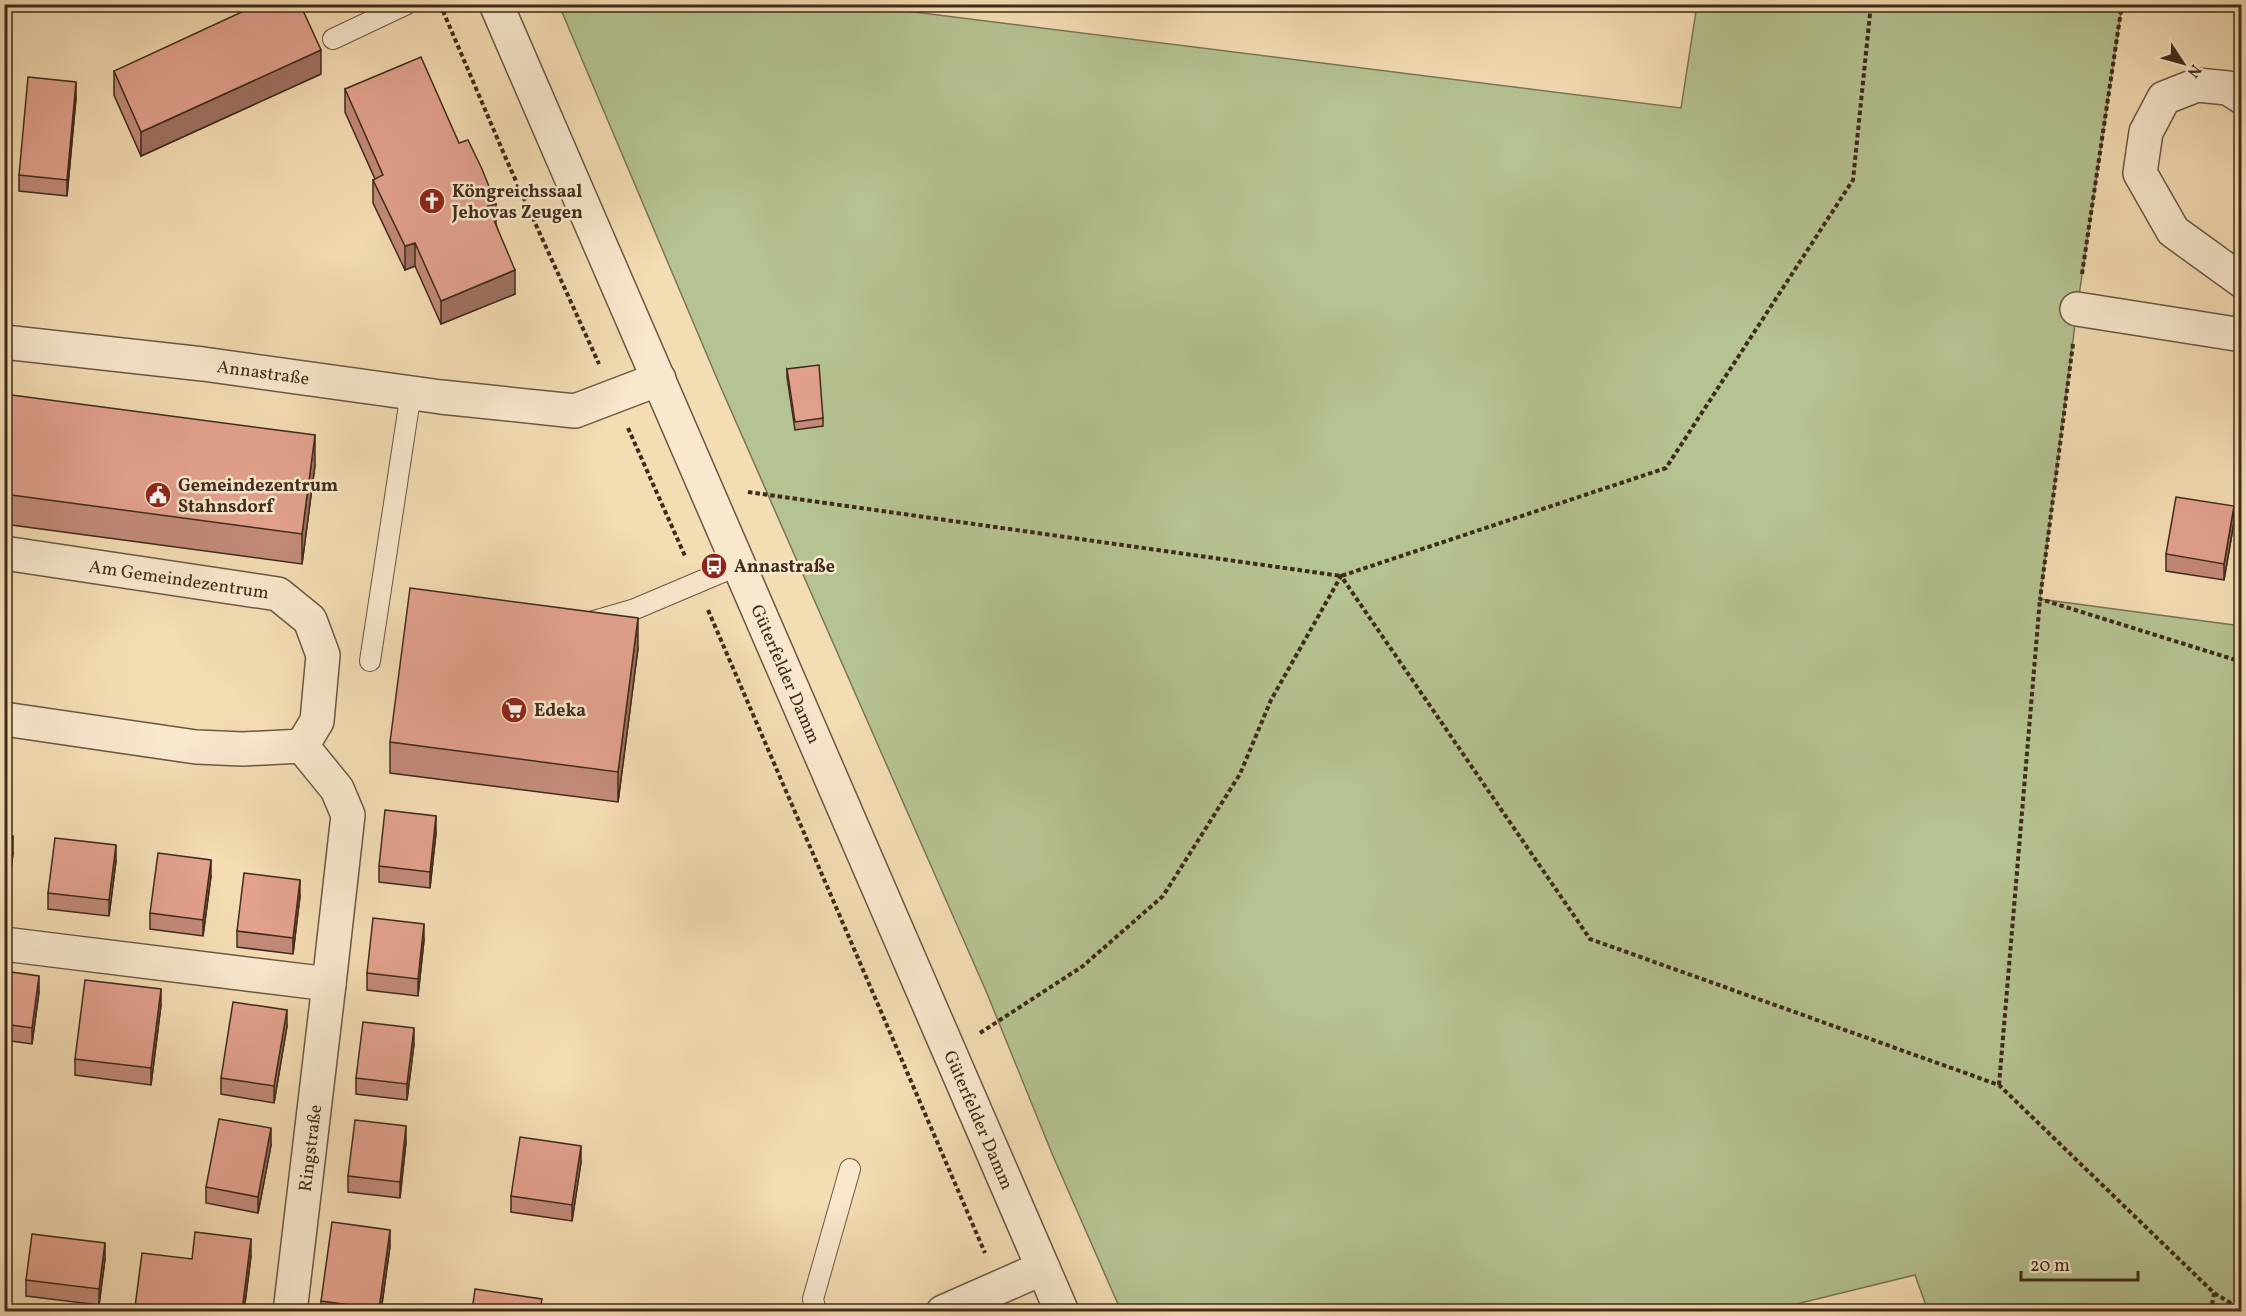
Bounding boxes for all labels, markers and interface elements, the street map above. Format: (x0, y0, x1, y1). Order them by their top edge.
north arrow (2153, 33, 2213, 93)
text: N (2181, 59, 2206, 82)
place label: Köngreichssaal Jehovas Zeugen (451, 180, 583, 226)
church icon: Köngreichssaal Jehovas Zeugen (417, 186, 447, 216)
street label: Annastraße (215, 355, 311, 393)
place label: Gemeindezentrum Stahnsdorf (178, 474, 338, 520)
public building icon: Gemeindezentrum Stahnsdorf (143, 480, 173, 510)
bus stop icon: Annastraße (699, 551, 729, 581)
street label: Am Gemeindezentrum (87, 555, 271, 606)
place label: Annastraße (734, 555, 835, 580)
street label: Güterfelder Damm (743, 601, 826, 748)
supermarket icon: Edeka (499, 695, 529, 725)
place label: Edeka (534, 699, 586, 724)
street label: Güterfelder Damm (936, 1047, 1019, 1194)
street label: Ringstraße (294, 1103, 329, 1193)
scale bar (2021, 1244, 2138, 1282)
text: 20 m (2030, 1254, 2070, 1279)

